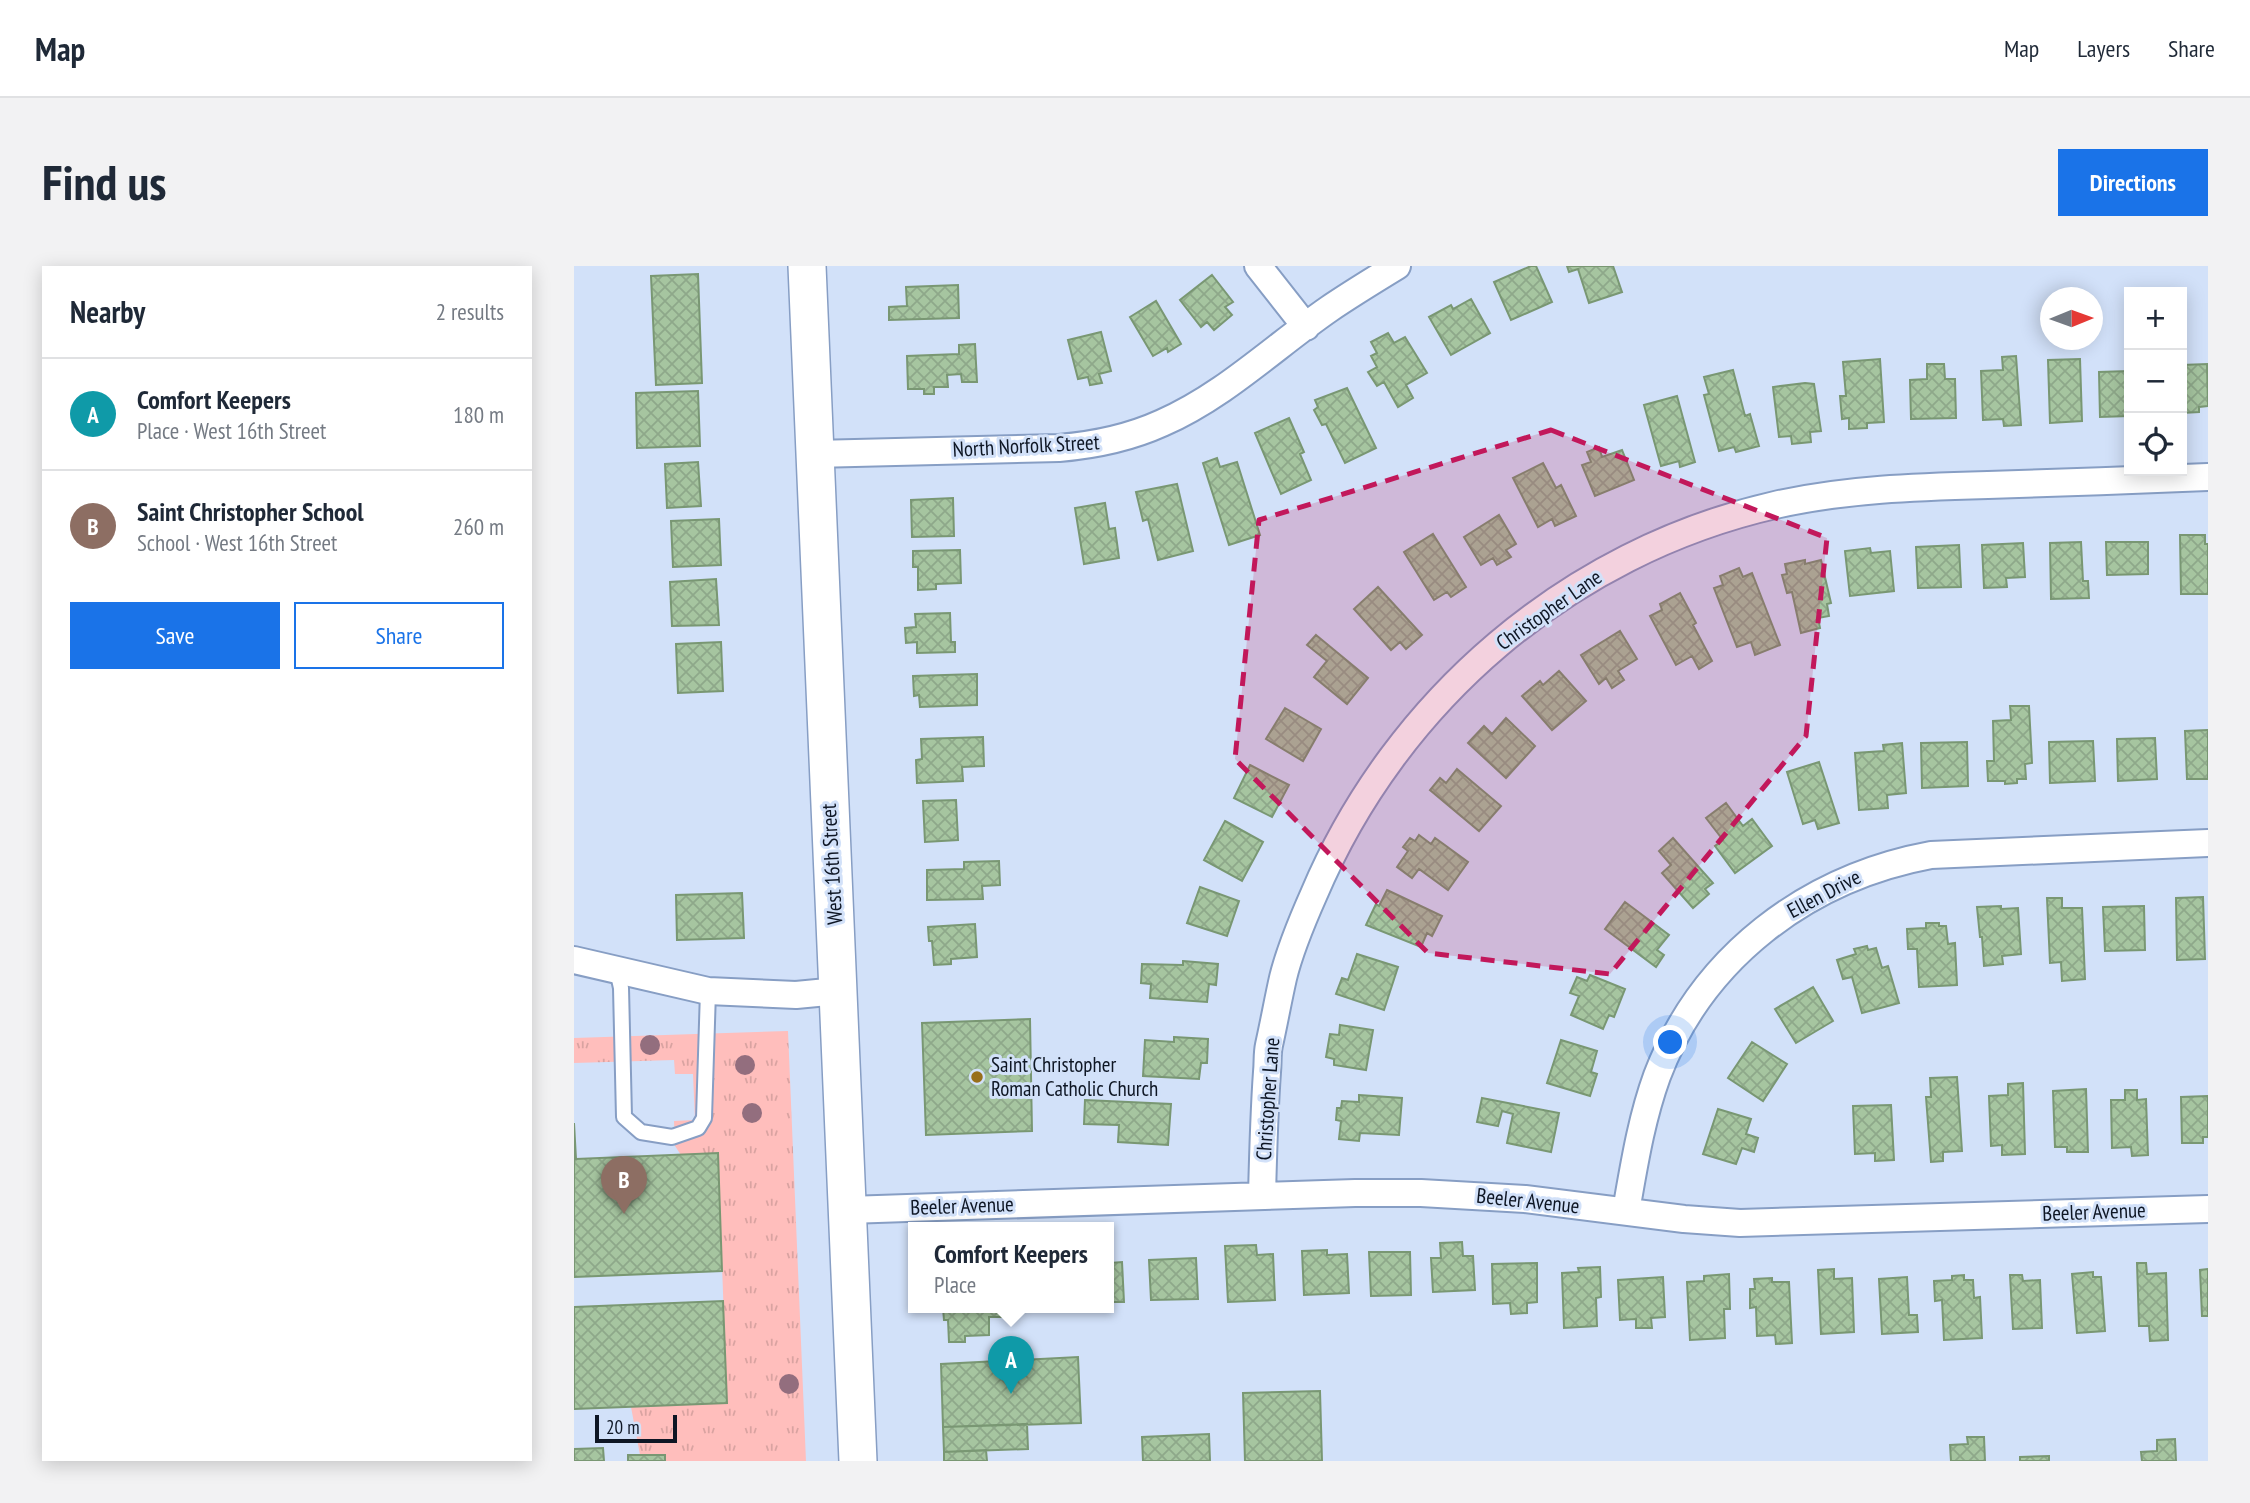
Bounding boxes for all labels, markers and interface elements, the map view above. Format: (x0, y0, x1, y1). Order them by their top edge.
text: Map (35, 27, 85, 70)
text: Map (2004, 33, 2039, 64)
text: Layers (2077, 33, 2130, 64)
text: Share (2168, 33, 2215, 64)
button: Directions (2058, 149, 2208, 216)
text: Find us (42, 150, 166, 214)
north arrow (2040, 287, 2103, 350)
map controls (2124, 287, 2187, 476)
button: + (2124, 287, 2187, 350)
text: Nearby (70, 292, 145, 331)
text: 2 results (436, 297, 504, 326)
button: − (2124, 350, 2187, 413)
text: Comfort Keepers (137, 383, 291, 416)
text: A (87, 400, 99, 429)
text: 180 m (453, 400, 504, 429)
button: locate (2124, 413, 2187, 476)
text: Place · West 16th Street (137, 416, 326, 445)
street label: North Norfolk Street (952, 428, 1100, 463)
text: Saint Christopher School (137, 495, 364, 528)
text: B (87, 512, 99, 541)
text: 260 m (453, 512, 504, 541)
text: School · West 16th Street (137, 528, 337, 557)
street label: Christopher Lane (1491, 563, 1607, 656)
button: Save (70, 602, 280, 669)
button: Share (294, 602, 504, 669)
street label: West 16th Street (815, 803, 848, 925)
street label: Ellen Drive (1782, 863, 1865, 924)
your location (1653, 1025, 1687, 1059)
street label: Christopher Lane (1250, 1037, 1285, 1161)
place label: Saint Christopher Roman Catholic Church (991, 1051, 1158, 1102)
marker: Saint Christopher Roman Catholic Church (969, 1069, 985, 1085)
pin: B (601, 1156, 647, 1214)
street label: Beeler Avenue (1475, 1182, 1581, 1219)
street label: Beeler Avenue (910, 1190, 1014, 1221)
street label: Beeler Avenue (2042, 1196, 2146, 1227)
popup (908, 1222, 1114, 1313)
text: Comfort Keepers (934, 1237, 1088, 1270)
text: Place (934, 1270, 976, 1299)
pin: A (988, 1336, 1034, 1394)
scale bar (595, 1412, 677, 1444)
text: 20 m (606, 1415, 640, 1439)

